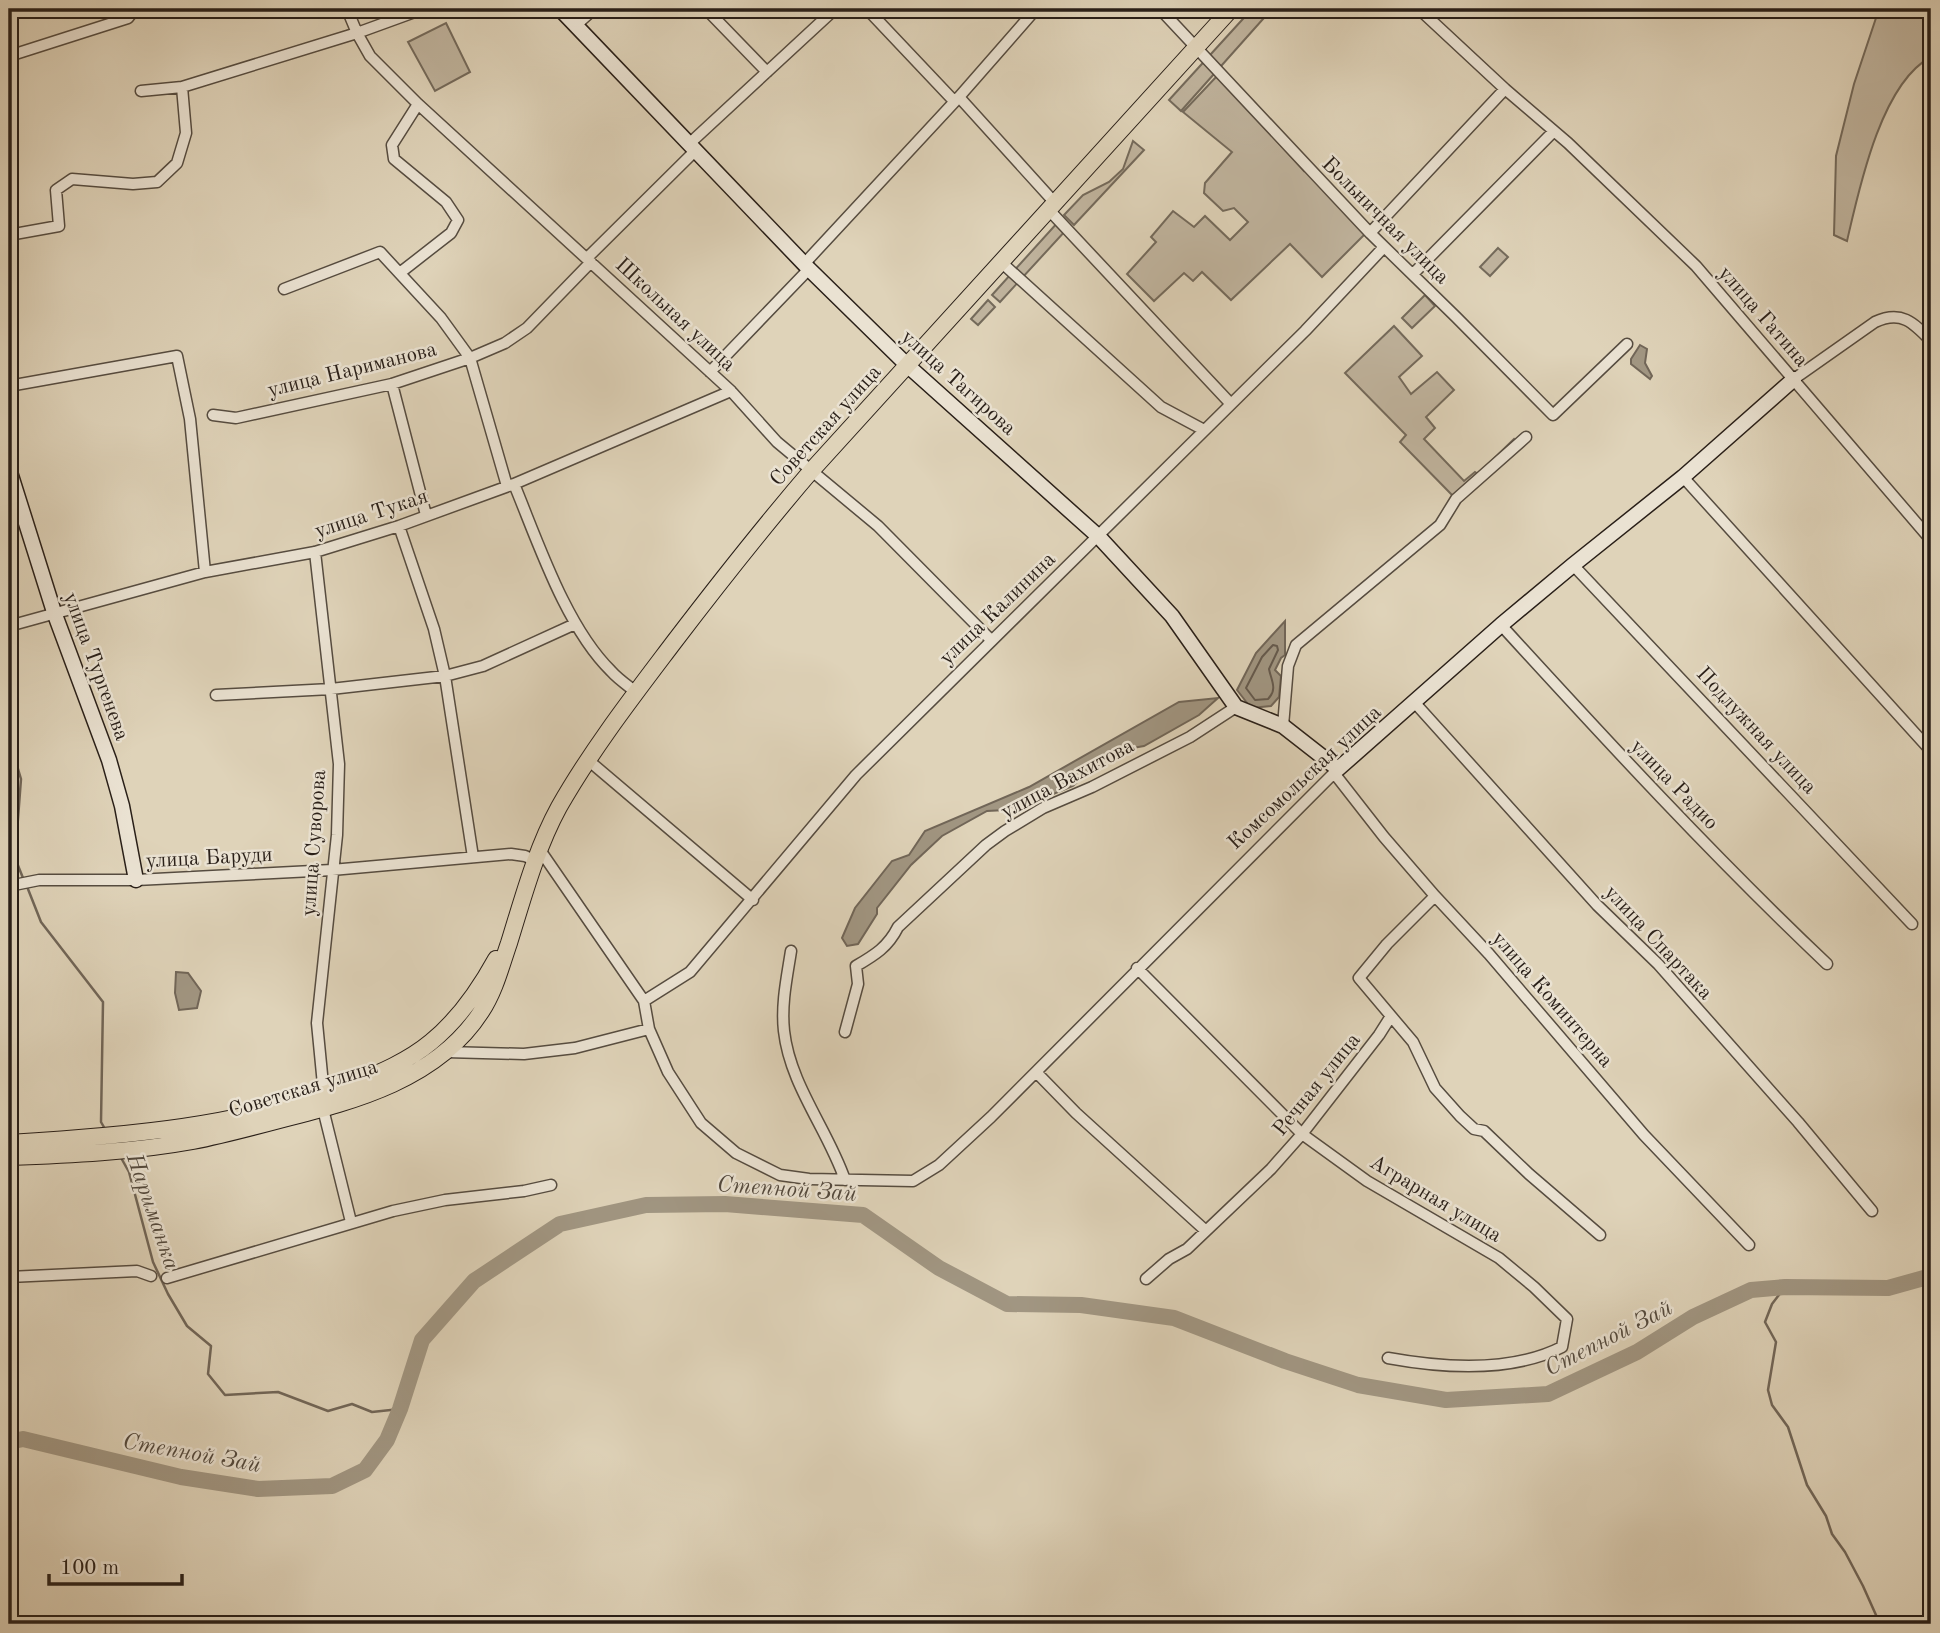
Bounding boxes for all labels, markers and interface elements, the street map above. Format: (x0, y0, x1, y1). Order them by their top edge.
street label: Больничная улица (1317, 153, 1453, 289)
street label: Школьная улица (611, 254, 739, 376)
street label: улица Гатина (1714, 263, 1812, 371)
street label: улица Тагирова (897, 326, 1019, 440)
street label: улица Нариманова (266, 339, 439, 402)
street label: Советская улица (767, 361, 886, 491)
street label: улица Тукая (312, 486, 431, 543)
street label: улица Калинина (936, 549, 1060, 669)
street label: улица Тургенева (59, 590, 132, 743)
street label: Подлужная улица (1692, 663, 1820, 799)
street label: Комсомольская улица (1224, 702, 1386, 854)
street label: улица Вахитова (998, 735, 1138, 823)
street label: улица Радио (1626, 736, 1722, 834)
street label: улица Суворова (299, 769, 330, 917)
street label: улица Баруди (145, 845, 273, 872)
street label: улица Спартака (1600, 882, 1716, 1004)
street label: улица Коминтерна (1487, 928, 1616, 1072)
street label: Речная улица (1269, 1030, 1365, 1140)
street label: Советская улица (226, 1057, 380, 1122)
water label: Нариманка (121, 1149, 183, 1273)
street label: Аграрная улица (1366, 1152, 1505, 1247)
water label: Степной Зай (716, 1172, 858, 1206)
water label: Степной Зай (1541, 1295, 1676, 1380)
water label: Степной Зай (121, 1429, 263, 1477)
scale bar (49, 1542, 182, 1586)
text: 100 m (60, 1558, 119, 1579)

